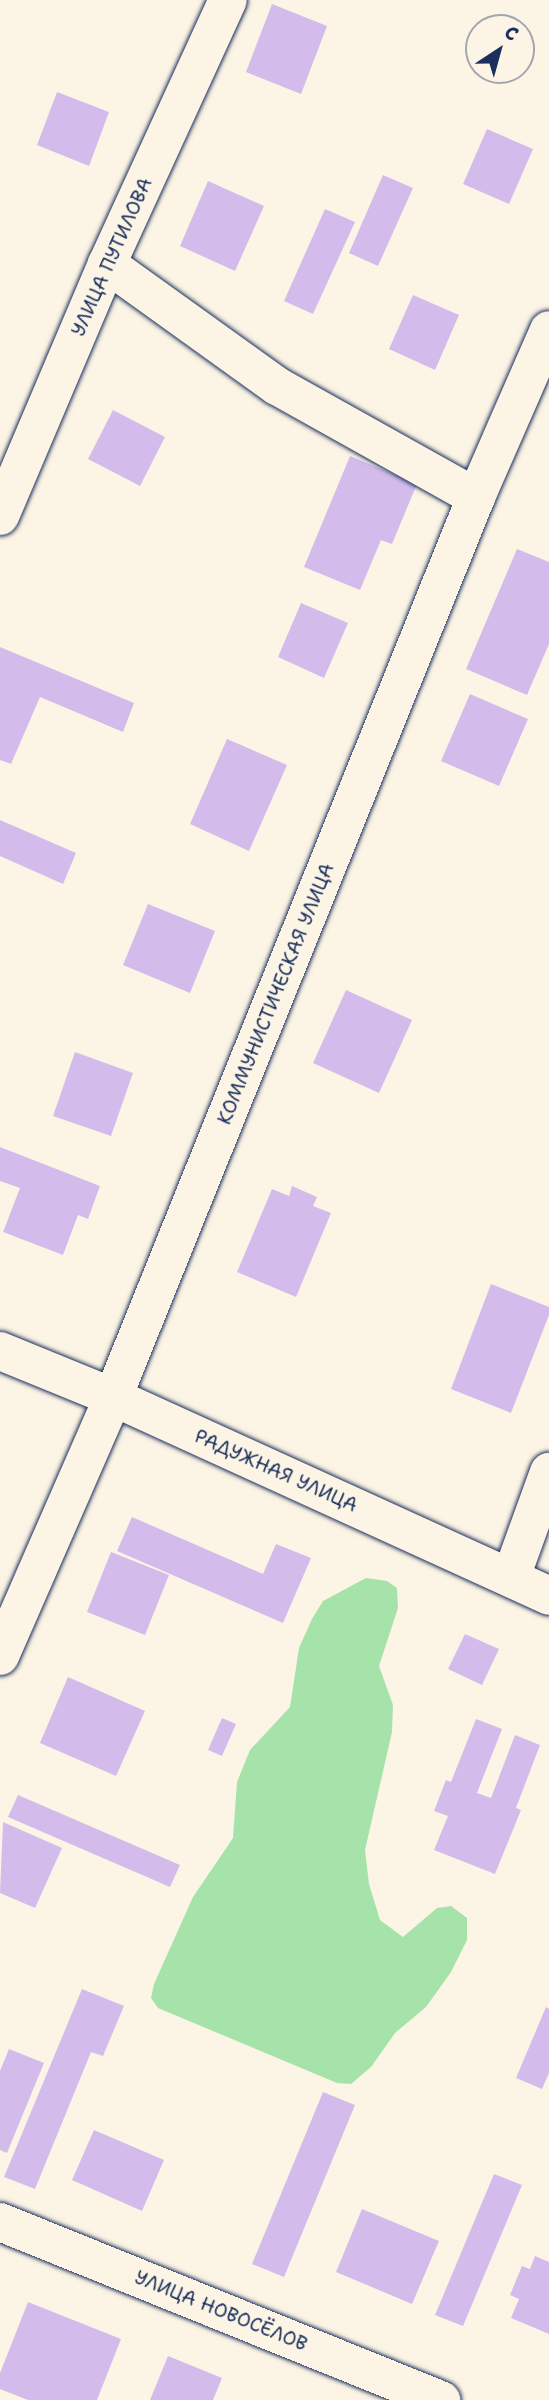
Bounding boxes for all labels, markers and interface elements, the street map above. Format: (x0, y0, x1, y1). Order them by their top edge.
north arrow (465, 14, 535, 84)
text: С (499, 20, 524, 47)
street label: УЛИЦА ПУТИЛОВА (67, 174, 157, 340)
street label: КОММУНИСТИЧЕСКАЯ УЛИЦА (213, 860, 339, 1128)
street label: РАДУЖНАЯ УЛИЦА (191, 1425, 361, 1517)
street label: УЛИЦА НОВОСЁЛОВ (131, 2266, 311, 2356)

